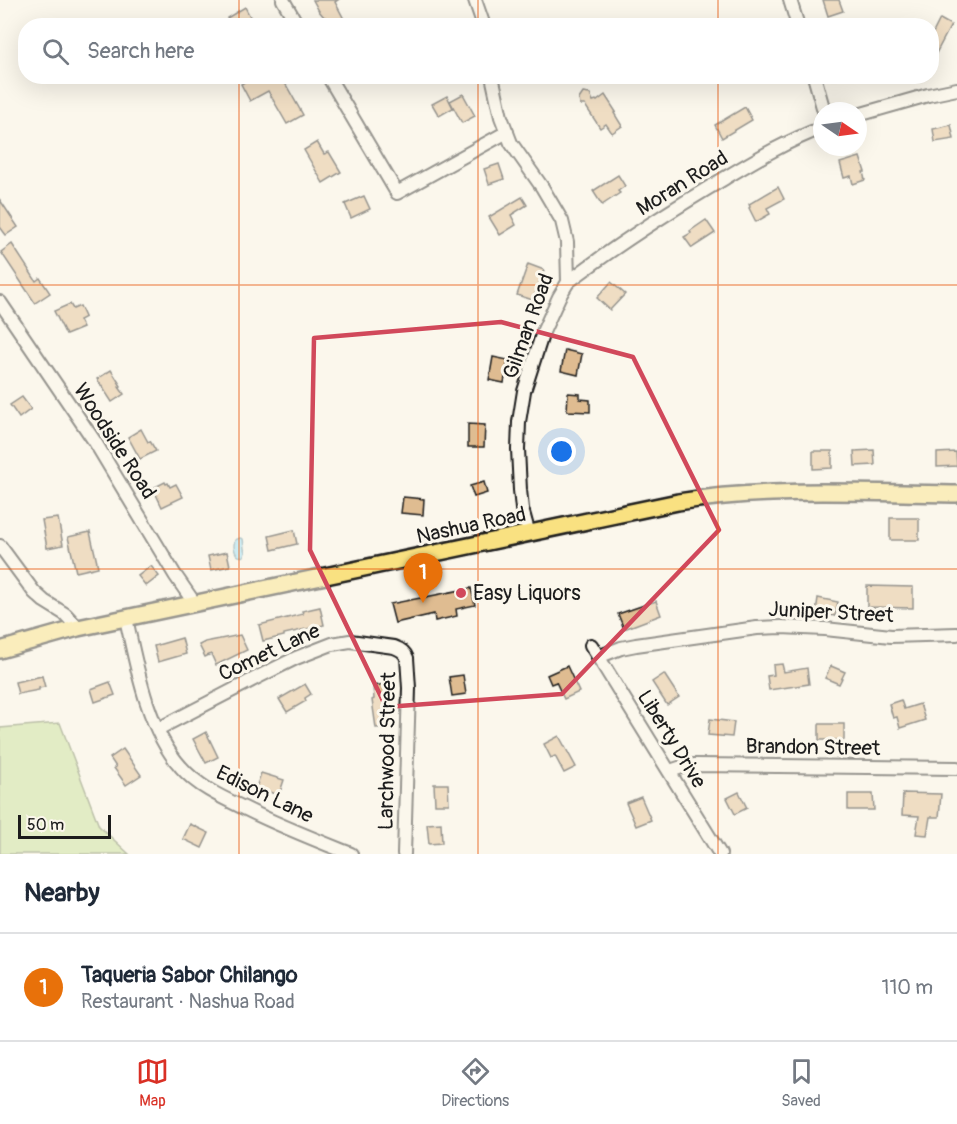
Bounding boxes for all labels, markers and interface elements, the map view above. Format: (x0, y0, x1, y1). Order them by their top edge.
search box (18, 18, 939, 84)
icon: search (39, 35, 72, 68)
text: Search here (87, 37, 194, 65)
north arrow (813, 102, 867, 156)
street label: Moran Road (631, 145, 733, 222)
street label: Gilman Road (497, 270, 560, 383)
street label: Woodside Road (67, 378, 162, 504)
your location (547, 437, 576, 466)
street label: Nashua Road (414, 501, 528, 550)
pin: 1 (404, 554, 442, 603)
place label: Easy Liquors (473, 580, 581, 607)
marker: Easy Liquors (454, 586, 468, 600)
street label: Juniper Street (768, 596, 895, 629)
street label: Comet Lane (214, 617, 325, 688)
street label: Larchwood Street (373, 671, 402, 830)
street label: Liberty Drive (631, 685, 713, 794)
street label: Brandon Street (745, 733, 881, 762)
street label: Edison Lane (212, 759, 318, 830)
scale bar (18, 812, 111, 840)
text: 50 m (27, 815, 64, 835)
text: Nearby (24, 877, 100, 909)
text: Taqueria Sabor Chilango (81, 961, 298, 989)
text: 1 (40, 975, 47, 1000)
text: 110 m (882, 975, 933, 1000)
text: Restaurant · Nashua Road (81, 989, 295, 1014)
tab: Map (136, 1055, 169, 1111)
tab: Directions (441, 1055, 509, 1111)
tab: Saved (781, 1055, 821, 1111)

